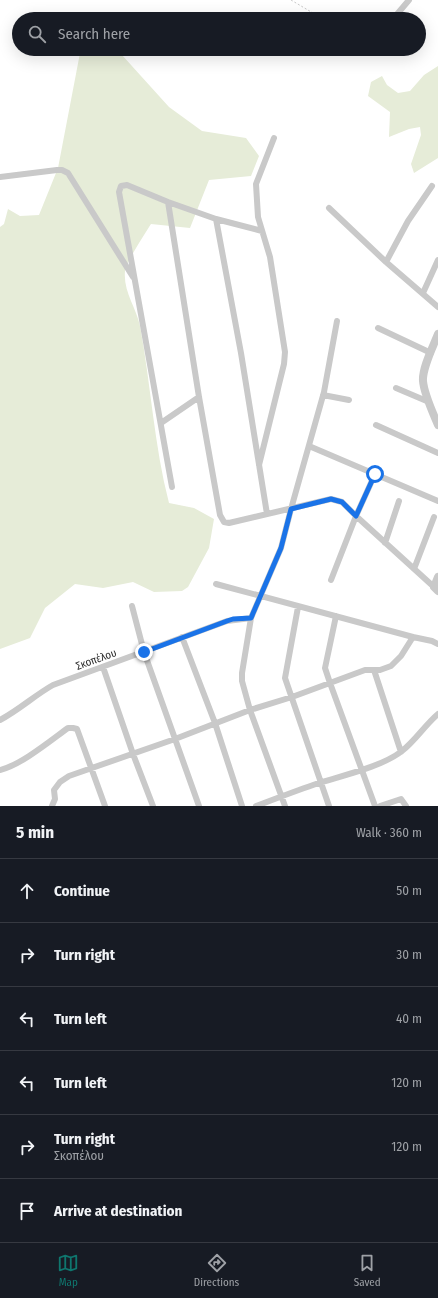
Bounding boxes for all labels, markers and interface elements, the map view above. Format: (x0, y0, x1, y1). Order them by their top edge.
search box (12, 12, 426, 56)
icon: search (26, 23, 48, 45)
text: Search here (58, 25, 130, 43)
route start (366, 465, 384, 483)
route end (135, 643, 153, 661)
street label: Σκοπέλου (74, 646, 118, 673)
text: 5 min (16, 822, 54, 843)
text: Walk · 360 m (356, 825, 422, 840)
icon: ahead (16, 880, 38, 902)
text: Continue (54, 882, 110, 900)
text: 50 m (396, 883, 422, 898)
icon: right (16, 944, 38, 966)
text: Turn right (54, 946, 115, 964)
text: 30 m (396, 947, 422, 962)
icon: left (16, 1008, 38, 1030)
text: Turn left (54, 1010, 107, 1028)
text: 40 m (396, 1011, 422, 1026)
icon: left (16, 1072, 38, 1094)
text: Turn left (54, 1074, 107, 1092)
text: 120 m (391, 1075, 422, 1090)
text: Turn right (54, 1130, 115, 1148)
icon: right (16, 1136, 38, 1158)
text: 120 m (391, 1139, 422, 1154)
text: Σκοπέλου (54, 1148, 104, 1163)
icon: arrive (16, 1200, 38, 1222)
text: Arrive at destination (54, 1202, 182, 1220)
tab: Map (57, 1252, 79, 1289)
tab: Directions (194, 1252, 239, 1289)
tab: Saved (354, 1252, 381, 1289)

